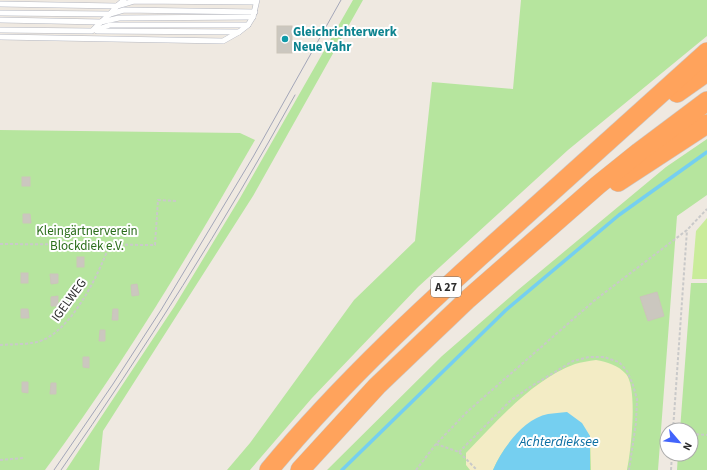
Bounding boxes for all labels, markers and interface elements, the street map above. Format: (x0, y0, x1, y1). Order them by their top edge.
place label: Gleichrichterwerk Neue Vahr (293, 23, 398, 56)
marker: Gleichrichterwerk Neue Vahr (280, 34, 290, 44)
park label: Kleingärtnerverein Blockdiek e.V. (36, 222, 138, 255)
street label: IGELWEG (47, 275, 91, 325)
road number: A 27 (431, 277, 461, 297)
north arrow (659, 422, 699, 462)
water label: Achterdieksee (518, 432, 599, 452)
text: N (679, 440, 696, 453)

